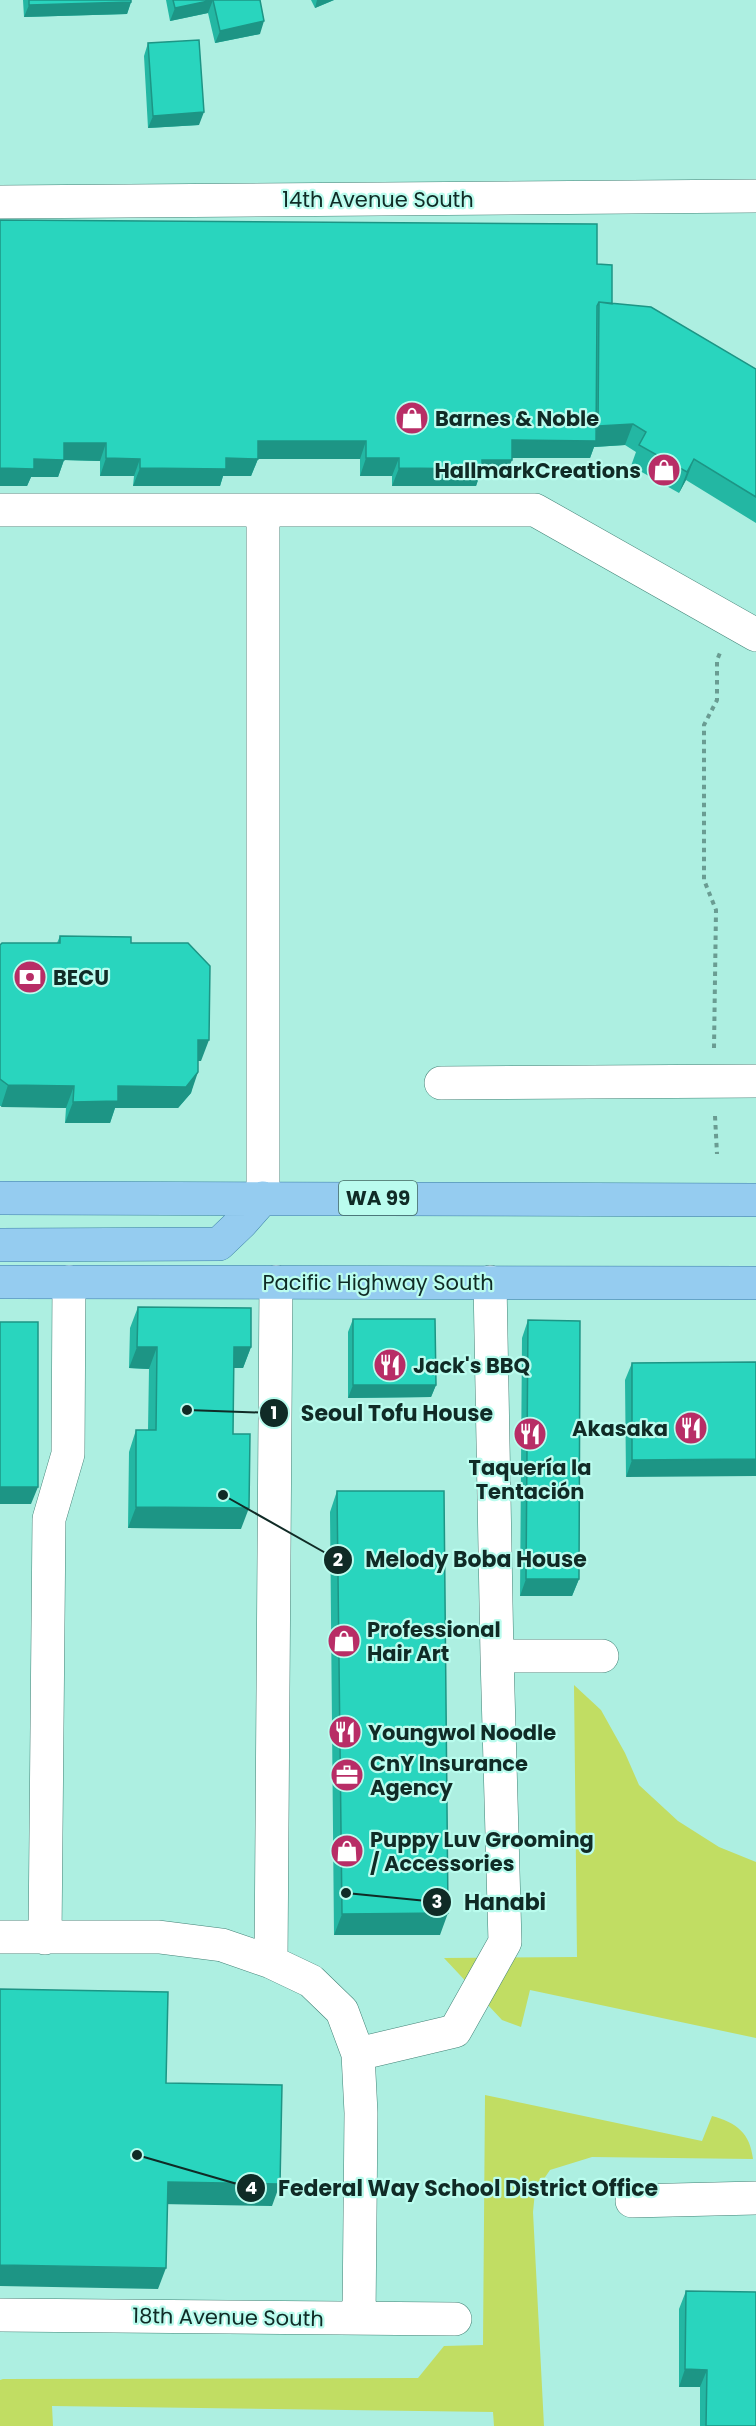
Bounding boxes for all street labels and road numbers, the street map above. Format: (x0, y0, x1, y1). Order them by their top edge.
street label: 14th Avenue South (282, 185, 474, 214)
road number: WA 99 (339, 1181, 417, 1215)
street label: Pacific Highway South (262, 1268, 494, 1297)
street label: 18th Avenue South (132, 2301, 324, 2333)

